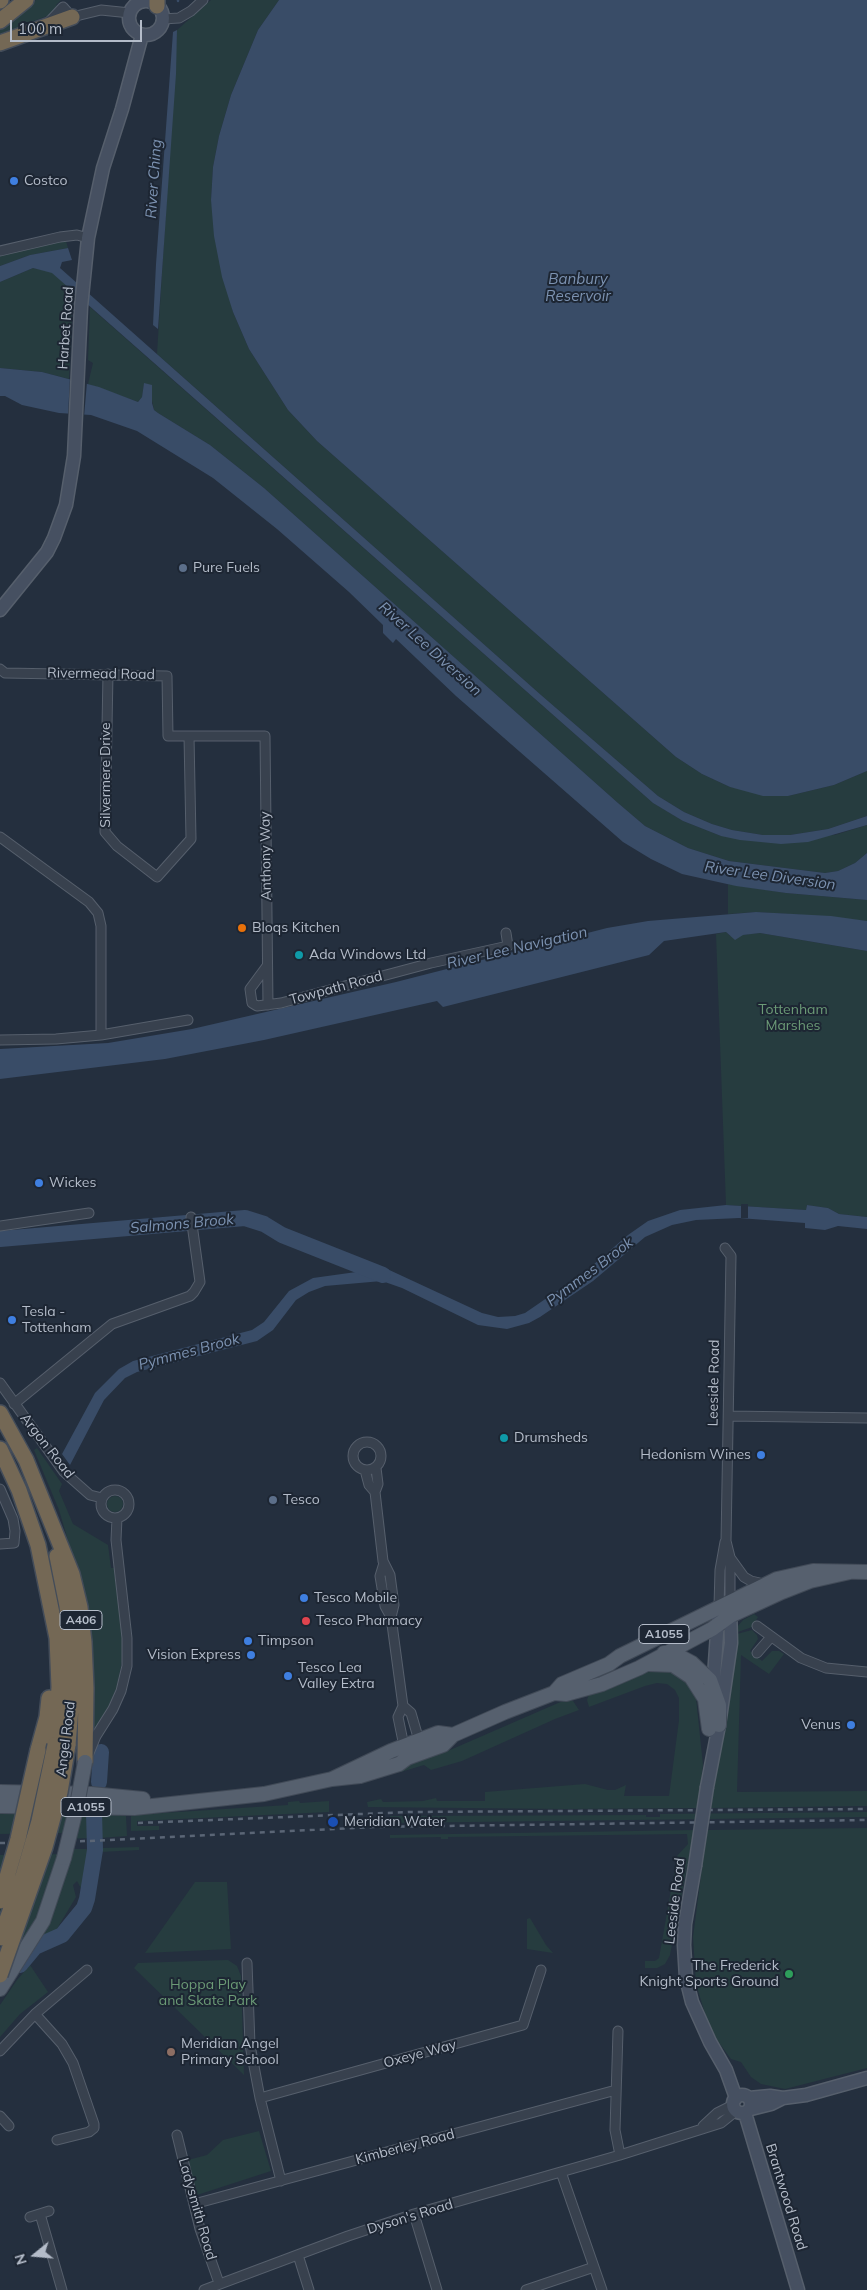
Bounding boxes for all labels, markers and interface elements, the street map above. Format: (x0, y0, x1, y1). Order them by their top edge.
scale bar (12, 10, 145, 42)
text: 100 m (18, 19, 62, 38)
water label: River Ching (142, 139, 166, 219)
place label: Costco (24, 173, 68, 189)
marker: Costco (8, 175, 20, 187)
water label: Banbury Reservoir (545, 270, 611, 305)
street label: Harbet Road (55, 286, 77, 370)
place label: Pure Fuels (193, 560, 260, 576)
marker: Pure Fuels (177, 562, 189, 574)
water label: River Lee Diversion (375, 598, 485, 700)
street label: Rivermead Road (47, 665, 155, 683)
street label: Silvermere Drive (98, 722, 114, 828)
street label: Anthony Way (257, 811, 275, 901)
water label: River Lee Diversion (703, 858, 837, 894)
place label: Bloqs Kitchen (252, 920, 340, 936)
marker: Bloqs Kitchen (236, 922, 248, 934)
water label: River Lee Navigation (445, 923, 589, 973)
place label: Ada Windows Ltd (309, 947, 426, 963)
marker: Ada Windows Ltd (293, 949, 305, 961)
street label: Towpath Road (288, 968, 384, 1008)
park label: Tottenham Marshes (758, 1002, 828, 1034)
place label: Wickes (49, 1175, 96, 1191)
marker: Wickes (33, 1177, 45, 1189)
water label: Salmons Brook (129, 1210, 235, 1238)
water label: Pymmes Brook (543, 1234, 637, 1310)
place label: Tesla - Tottenham (22, 1304, 92, 1336)
marker: Tesla - Tottenham (6, 1314, 18, 1326)
water label: Pymmes Brook (136, 1330, 242, 1374)
street label: Leeside Road (705, 1339, 723, 1427)
street label: Argon Road (16, 1410, 78, 1482)
place label: Drumsheds (514, 1430, 588, 1446)
marker: Drumsheds (498, 1432, 510, 1444)
place label: Hedonism Wines (640, 1447, 751, 1463)
marker: Hedonism Wines (755, 1449, 767, 1461)
place label: Tesco (283, 1492, 320, 1508)
marker: Tesco (267, 1494, 279, 1506)
place label: Tesco Mobile (314, 1590, 397, 1606)
marker: Tesco Mobile (298, 1592, 310, 1604)
road number: A406 (60, 1610, 102, 1630)
place label: Tesco Pharmacy (316, 1613, 422, 1629)
marker: Tesco Pharmacy (300, 1615, 312, 1627)
road number: A1055 (639, 1625, 689, 1644)
place label: Timpson (258, 1633, 314, 1649)
marker: Timpson (242, 1635, 254, 1647)
place label: Vision Express (147, 1647, 241, 1663)
marker: Vision Express (245, 1649, 257, 1661)
place label: Tesco Lea Valley Extra (298, 1660, 375, 1692)
marker: Tesco Lea Valley Extra (282, 1670, 294, 1682)
street label: Angel Road (53, 1700, 79, 1778)
place label: Venus (801, 1717, 841, 1733)
marker: Venus (845, 1719, 857, 1731)
road number: A1055 (61, 1798, 111, 1816)
place label: Meridian Water (344, 1814, 445, 1830)
marker: Meridian Water (326, 1815, 340, 1829)
street label: Leeside Road (661, 1857, 689, 1945)
place label: The Frederick Knight Sports Ground (639, 1958, 779, 1990)
marker: The Frederick Knight Sports Ground (783, 1968, 795, 1980)
park label: Hoppa Play and Skate Park (159, 1977, 257, 2010)
place label: Meridian Angel Primary School (181, 2036, 279, 2068)
street label: Oxeye Way (382, 2036, 458, 2072)
marker: Meridian Angel Primary School (165, 2046, 177, 2058)
street label: Kimberley Road (354, 2126, 456, 2168)
street label: Brantwood Road (762, 2142, 810, 2252)
street label: Ladysmith Road (174, 2156, 220, 2262)
street label: Dyson's Road (365, 2196, 455, 2238)
north arrow (10, 2230, 60, 2280)
text: N (11, 2252, 31, 2267)

